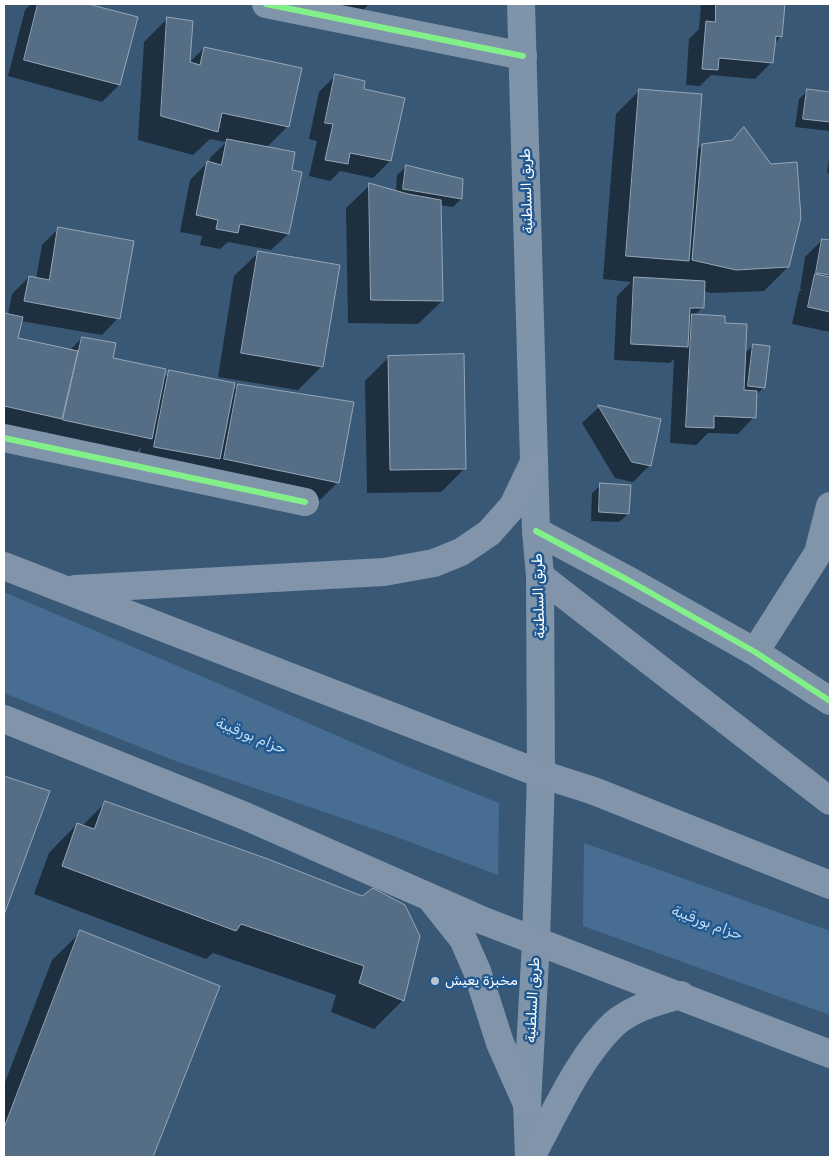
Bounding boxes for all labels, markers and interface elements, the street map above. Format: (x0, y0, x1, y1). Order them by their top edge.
street label: طريق السلطنية (517, 148, 537, 234)
street label: طريق السلطنية (529, 553, 549, 639)
water label: حزام بورقيبة (213, 714, 289, 758)
water label: حزام بورقيبة (669, 902, 745, 944)
street label: طريق السلطنية (522, 957, 544, 1043)
place label: مخبزة يعيش (445, 973, 518, 989)
marker: مخبزة يعيش (429, 975, 441, 987)

